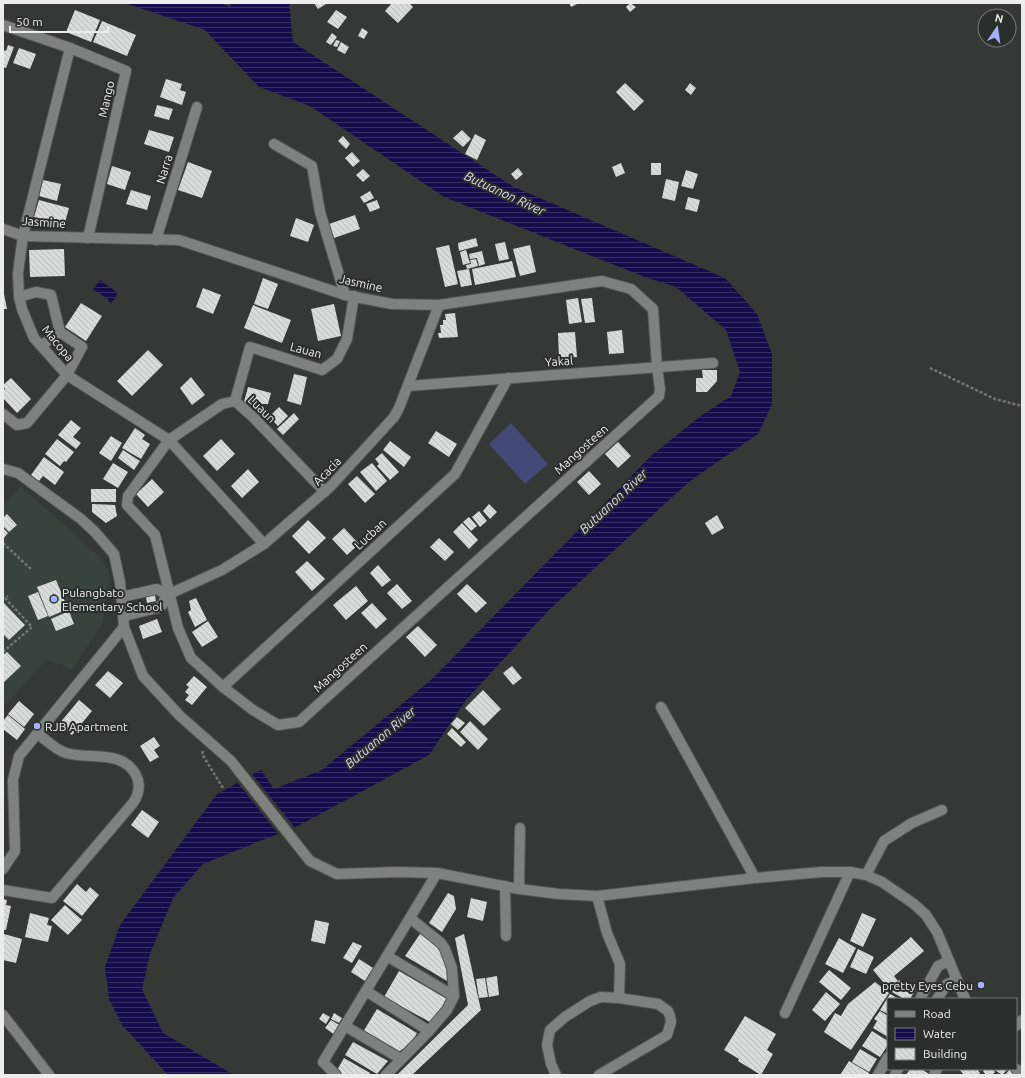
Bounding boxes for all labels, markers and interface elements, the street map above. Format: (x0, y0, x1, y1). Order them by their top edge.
scale bar (10, 8, 108, 34)
north arrow (977, 8, 1017, 48)
text: N (994, 11, 1005, 25)
text: 50 m (16, 15, 43, 28)
street label: Mango (95, 79, 117, 119)
street label: Narra (153, 153, 175, 185)
water label: Butuanon River (462, 168, 549, 218)
street label: Jasmine (22, 214, 66, 230)
street label: Jasmine (338, 272, 384, 294)
street label: Macopa (40, 322, 76, 364)
street label: Lauan (289, 340, 323, 360)
street label: Yakal (545, 354, 573, 368)
street label: Luaun (246, 393, 278, 425)
street label: Mangosteen (552, 422, 610, 476)
street label: Acacia (310, 454, 344, 488)
water label: Butuanon River (576, 465, 651, 536)
street label: Lucban (351, 516, 389, 552)
place label: Pulangbato Elementary School (62, 586, 162, 613)
marker: Pulangbato Elementary School (49, 594, 59, 604)
street label: Mangosteen (311, 640, 369, 694)
water label: Butuanon River (342, 703, 419, 771)
place label: RJB Apartment (45, 720, 128, 733)
marker: RJB Apartment (32, 721, 42, 731)
place label: pretty Eyes Cebu (882, 979, 973, 992)
marker: pretty Eyes Cebu (976, 980, 986, 990)
legend (887, 998, 1017, 1070)
text: Road (923, 1007, 951, 1020)
text: Water (923, 1027, 956, 1040)
text: Building (923, 1047, 967, 1060)

